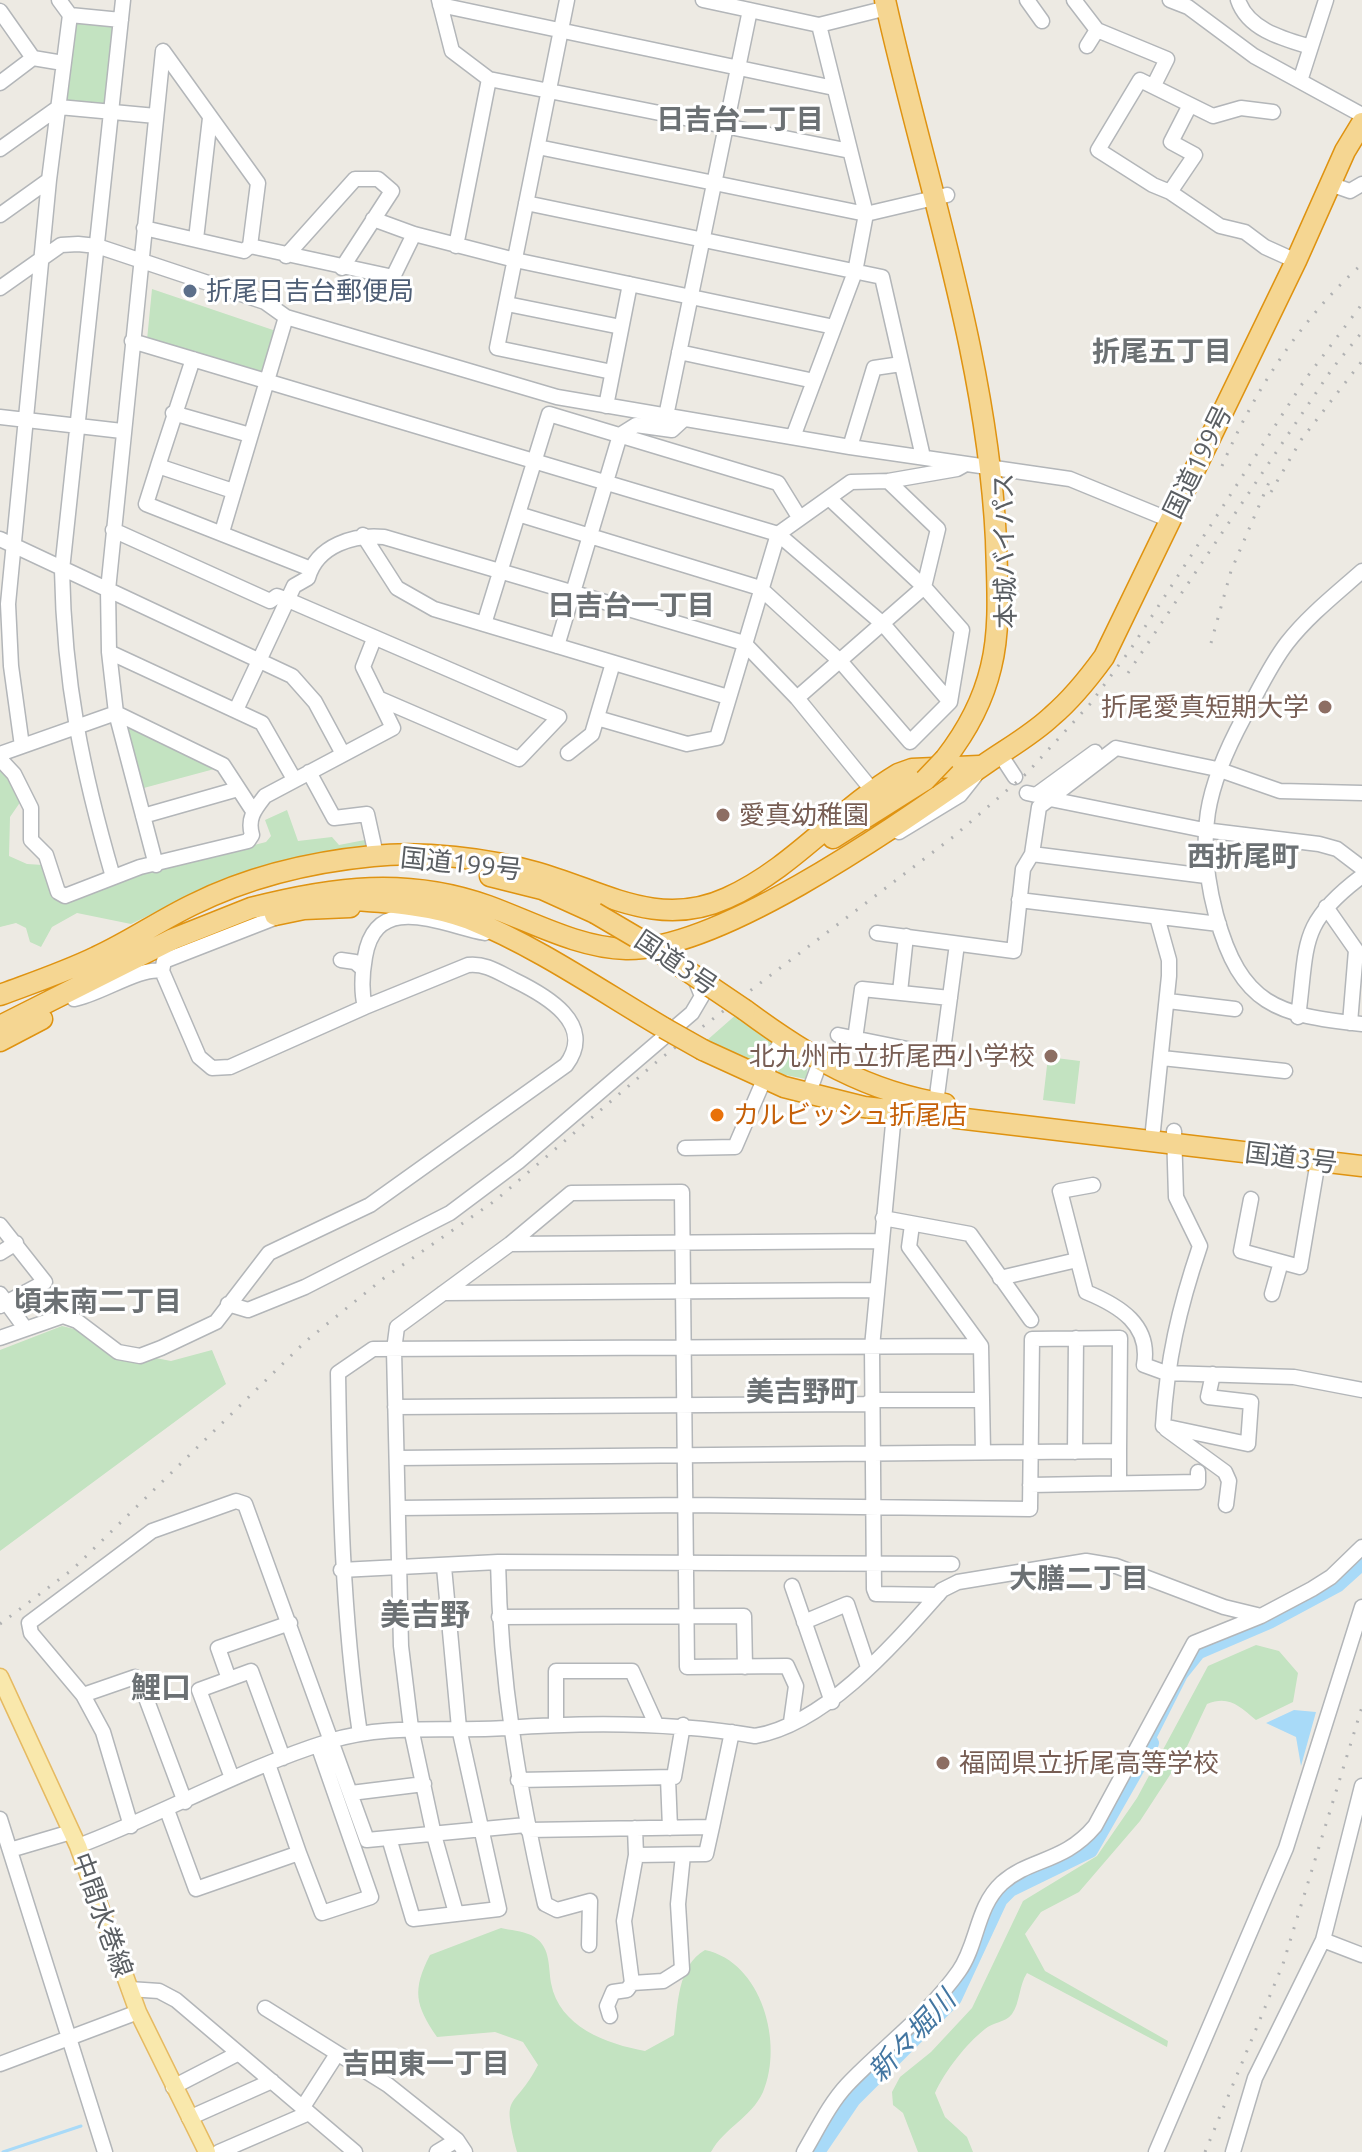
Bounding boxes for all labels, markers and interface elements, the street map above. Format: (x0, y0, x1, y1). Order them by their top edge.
district label: 日吉台二丁目 (656, 103, 824, 137)
place label: 折尾日吉台郵便局 (206, 275, 414, 307)
marker: 折尾日吉台郵便局 (181, 282, 199, 300)
district label: 折尾五丁目 (1092, 335, 1232, 369)
street label: 国道199号 (1157, 400, 1239, 524)
street label: 本城バイパス (988, 473, 1022, 629)
district label: 日吉台一丁目 (547, 589, 715, 623)
place label: 折尾愛真短期大学 (1101, 691, 1309, 723)
marker: 折尾愛真短期大学 (1316, 698, 1334, 716)
place label: 愛真幼稚園 (739, 799, 869, 831)
marker: 愛真幼稚園 (714, 806, 732, 824)
district label: 西折尾町 (1187, 840, 1299, 874)
street label: 国道199号 (399, 842, 523, 886)
street label: 国道3号 (629, 924, 723, 1002)
place label: 北九州市立折尾西小学校 (749, 1040, 1035, 1072)
marker: 北九州市立折尾西小学校 (1042, 1047, 1060, 1065)
place label: カルビッシュ折尾店 (733, 1099, 967, 1131)
marker: カルビッシュ折尾店 (708, 1106, 726, 1124)
street label: 国道3号 (1243, 1137, 1339, 1179)
district label: 頃末南二丁目 (14, 1285, 182, 1319)
district label: 美吉野町 (746, 1375, 858, 1409)
district label: 大膳二丁目 (1009, 1562, 1149, 1596)
district label: 美吉野 (380, 1597, 470, 1633)
district label: 鯉口 (131, 1670, 191, 1706)
place label: 福岡県立折尾高等学校 (959, 1747, 1219, 1779)
marker: 福岡県立折尾高等学校 (934, 1754, 952, 1772)
street label: 中間水巻線 (65, 1849, 139, 1981)
water label: 新々堀川 (862, 1984, 962, 2088)
district label: 吉田東一丁目 (342, 2047, 510, 2081)

